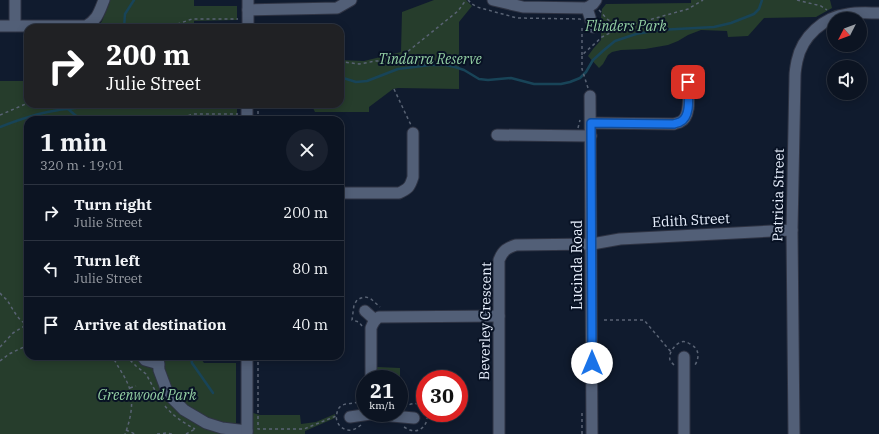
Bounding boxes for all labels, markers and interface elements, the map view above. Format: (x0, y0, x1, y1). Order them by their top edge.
north arrow (827, 12, 867, 52)
map controls (827, 12, 867, 100)
park label: Flinders Park (584, 17, 667, 35)
text: 200 m (106, 36, 190, 73)
icon: right (40, 40, 92, 92)
park label: Tindarra Reserve (378, 50, 482, 68)
button: sound (827, 60, 867, 100)
pin (671, 65, 705, 99)
icon: arrive (677, 71, 699, 93)
text: Julie Street (106, 72, 201, 95)
text: 1 min (40, 126, 107, 158)
button: close (286, 129, 328, 171)
street label: Patricia Street (768, 148, 788, 242)
text: 320 m · 19:01 (40, 157, 124, 174)
text: Turn right (74, 195, 152, 214)
icon: right (40, 202, 62, 224)
text: 200 m (283, 203, 328, 222)
street label: Edith Street (652, 209, 730, 231)
text: Julie Street (74, 214, 142, 231)
street label: Lucinda Road (568, 219, 586, 310)
text: Turn left (74, 251, 140, 270)
icon: left (40, 258, 62, 280)
text: 80 m (292, 259, 328, 278)
street label: Beverley Crescent (475, 262, 495, 380)
text: Julie Street (74, 270, 142, 287)
icon: arrive (40, 314, 62, 336)
text: Arrive at destination (74, 315, 226, 334)
text: 40 m (292, 315, 328, 334)
position arrow (571, 342, 613, 384)
speed limit sign: 30 (416, 370, 468, 422)
text: 21 (370, 377, 394, 404)
park label: Greenwood Park (97, 386, 197, 404)
text: km/h (369, 399, 395, 412)

